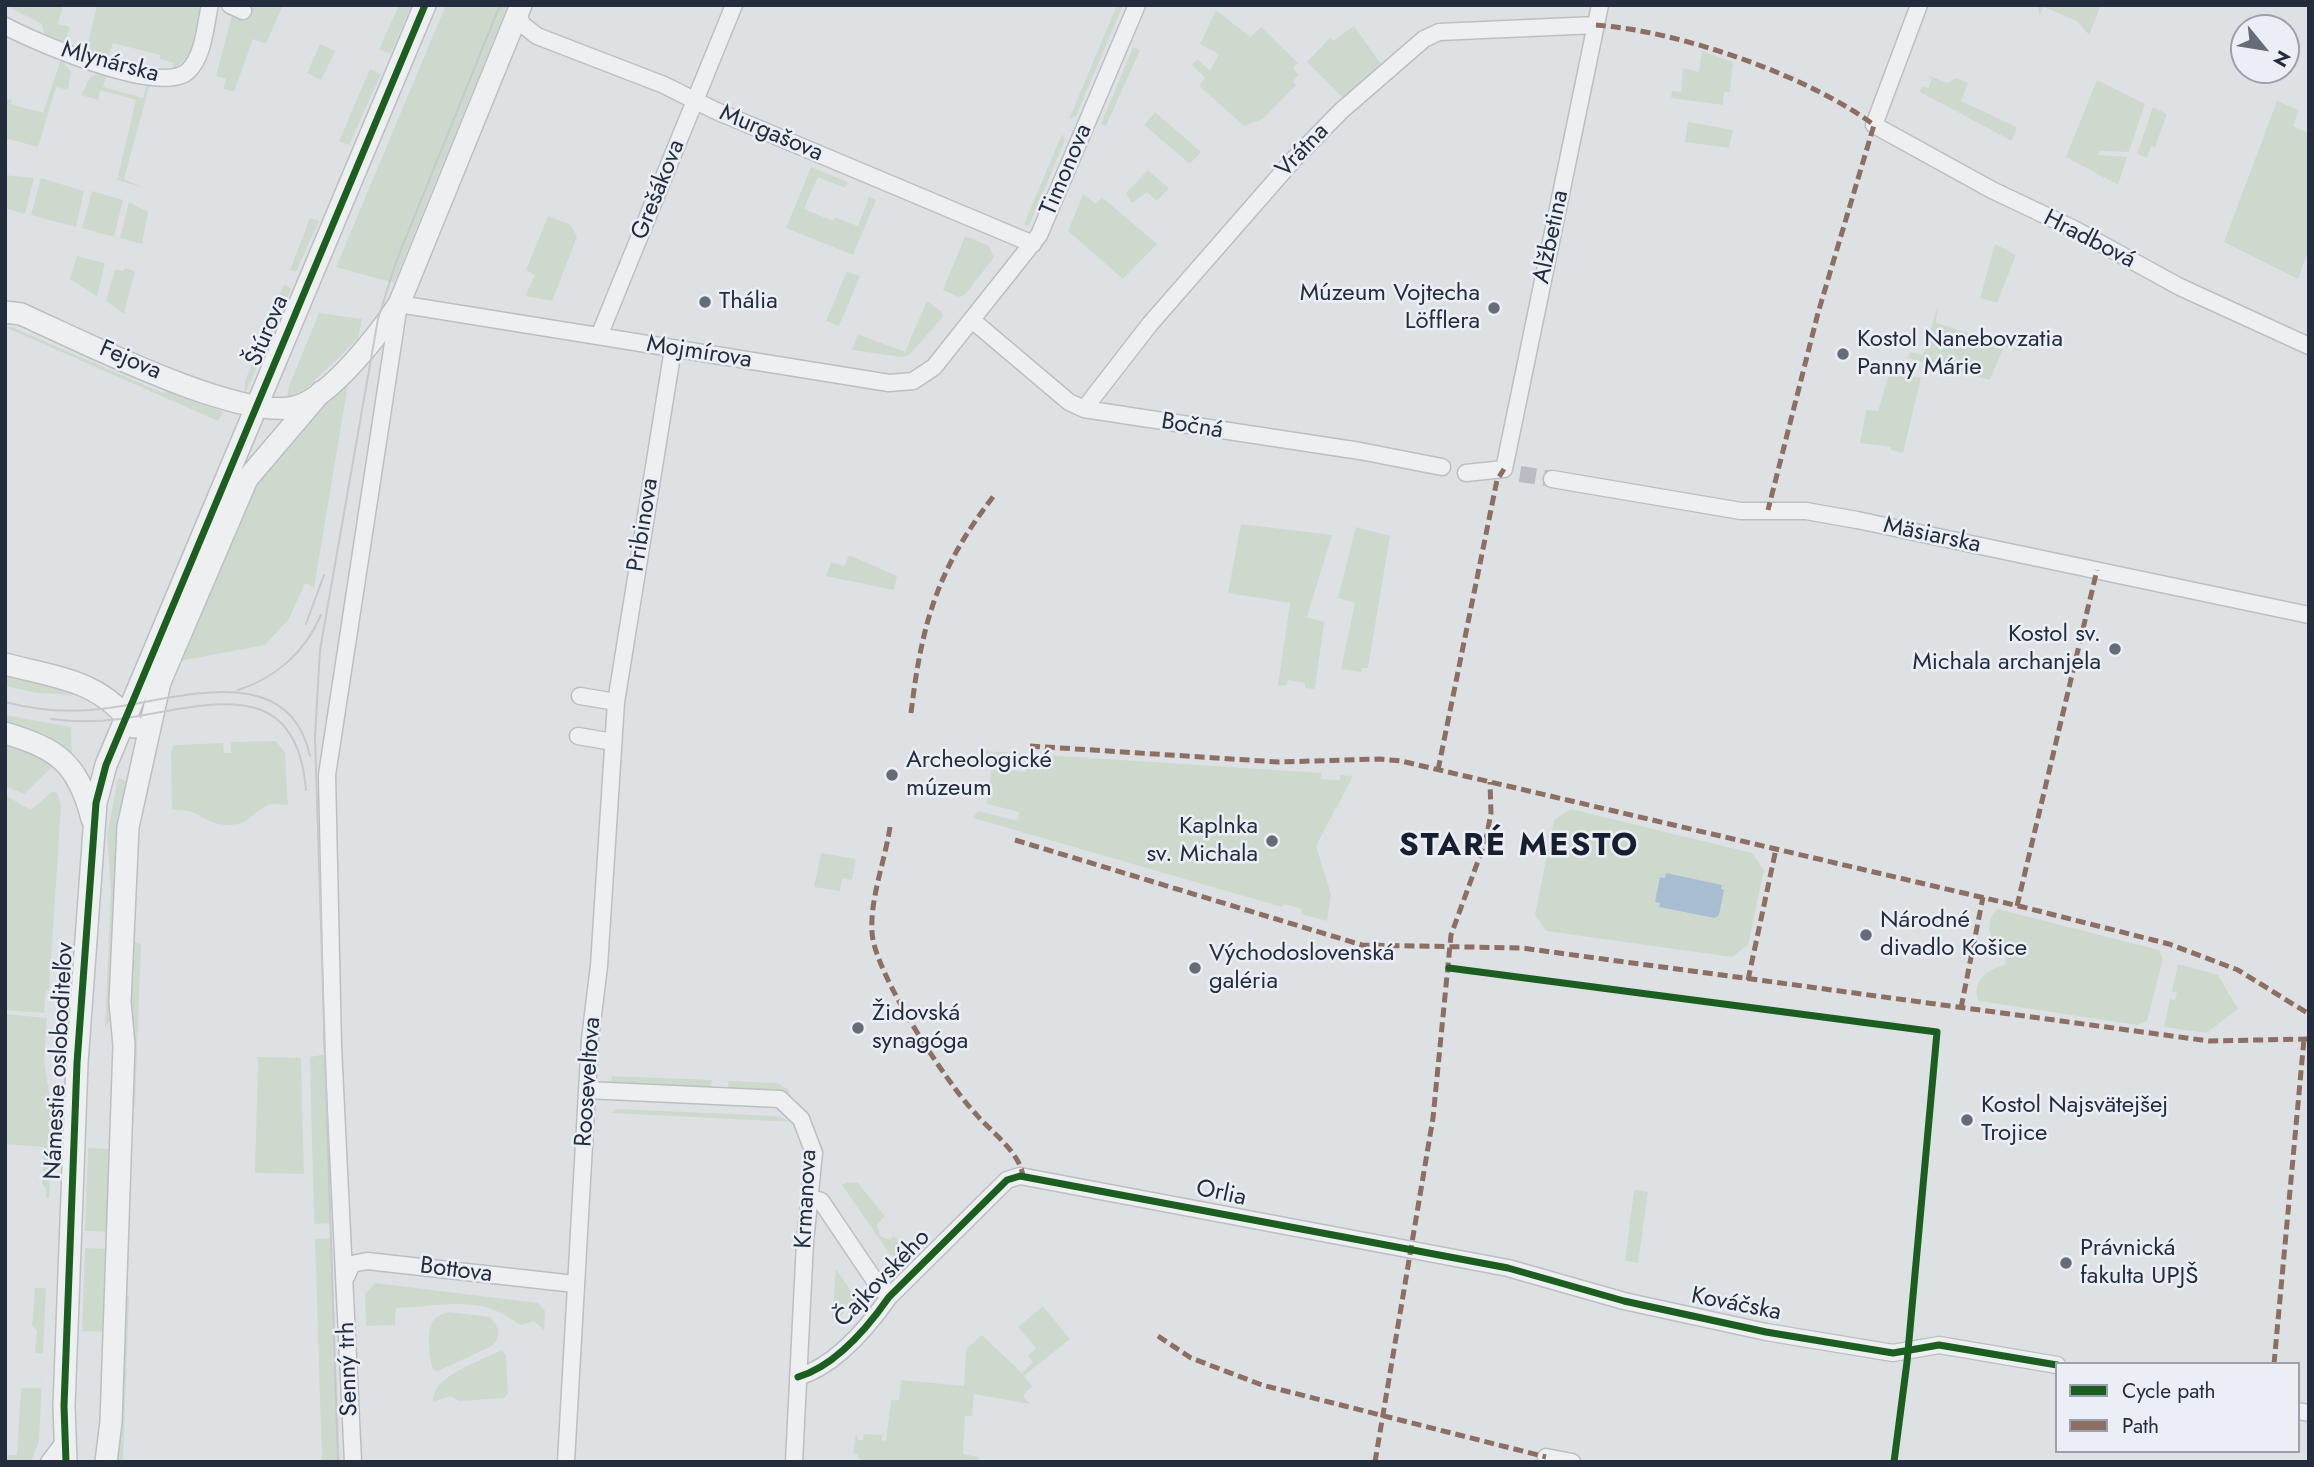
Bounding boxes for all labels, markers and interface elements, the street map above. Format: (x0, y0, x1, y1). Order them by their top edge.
north arrow (2230, 14, 2300, 84)
street label: Mlynárska (58, 36, 162, 90)
text: N (2266, 45, 2297, 72)
street label: Murgašova (715, 99, 827, 169)
street label: Vrátna (1270, 118, 1336, 184)
street label: Timonova (1035, 120, 1099, 220)
street label: Grešákova (626, 136, 692, 244)
street label: Alžbetina (1528, 188, 1576, 286)
street label: Hradbová (2038, 205, 2140, 275)
place label: Múzeum Vojtecha Löfflera (1300, 280, 1480, 336)
place label: Thália (719, 288, 778, 316)
street label: Štúrova (240, 291, 296, 371)
marker: Thália (697, 294, 713, 310)
marker: Múzeum Vojtecha Löfflera (1486, 300, 1502, 316)
place label: Kostol Nanebovzatia Panny Márie (1857, 326, 2063, 382)
street label: Mojmírova (644, 330, 754, 376)
street label: Fejova (95, 335, 165, 387)
marker: Kostol Nanebovzatia Panny Márie (1835, 346, 1851, 362)
street label: Bočná (1159, 408, 1225, 446)
street label: Pribinova (622, 476, 666, 574)
street label: Mäsiarska (1881, 512, 1983, 560)
place label: Kostol sv. Michala archanjela (1912, 621, 2101, 677)
marker: Kostol sv. Michala archanjela (2107, 641, 2123, 657)
place label: Archeologické múzeum (906, 747, 1052, 803)
marker: Archeologické múzeum (884, 767, 900, 783)
place label: Kaplnka sv. Michala (1147, 813, 1258, 869)
district label: STARÉ MESTO (1400, 828, 1638, 866)
marker: Kaplnka sv. Michala (1264, 833, 1280, 849)
place label: Národné divadlo Košice (1880, 907, 2027, 963)
marker: Národné divadlo Košice (1858, 927, 1874, 943)
place label: Východoslovenská galéria (1209, 940, 1394, 996)
street label: Námestie osloboditeľov (39, 942, 81, 1180)
marker: Východoslovenská galéria (1187, 960, 1203, 976)
place label: Židovská synagóga (872, 1000, 968, 1056)
street label: Rooseveltova (570, 1016, 608, 1148)
marker: Židovská synagóga (850, 1020, 866, 1036)
place label: Kostol Najsvätejšej Trojice (1981, 1092, 2168, 1148)
marker: Kostol Najsvätejšej Trojice (1959, 1112, 1975, 1128)
street label: Krmanova (790, 1149, 824, 1249)
street label: Orlia (1193, 1175, 1249, 1213)
street label: Čajkovského (829, 1224, 937, 1334)
place label: Právnická fakulta UPJŠ (2080, 1235, 2198, 1291)
street label: Bottova (418, 1252, 494, 1290)
marker: Právnická fakulta UPJŠ (2058, 1255, 2074, 1271)
street label: Kováčska (1689, 1282, 1783, 1328)
street label: Senný trh (333, 1321, 365, 1417)
legend (2055, 1362, 2300, 1453)
text: Cycle path (2122, 1376, 2215, 1406)
text: Path (2122, 1411, 2159, 1441)

